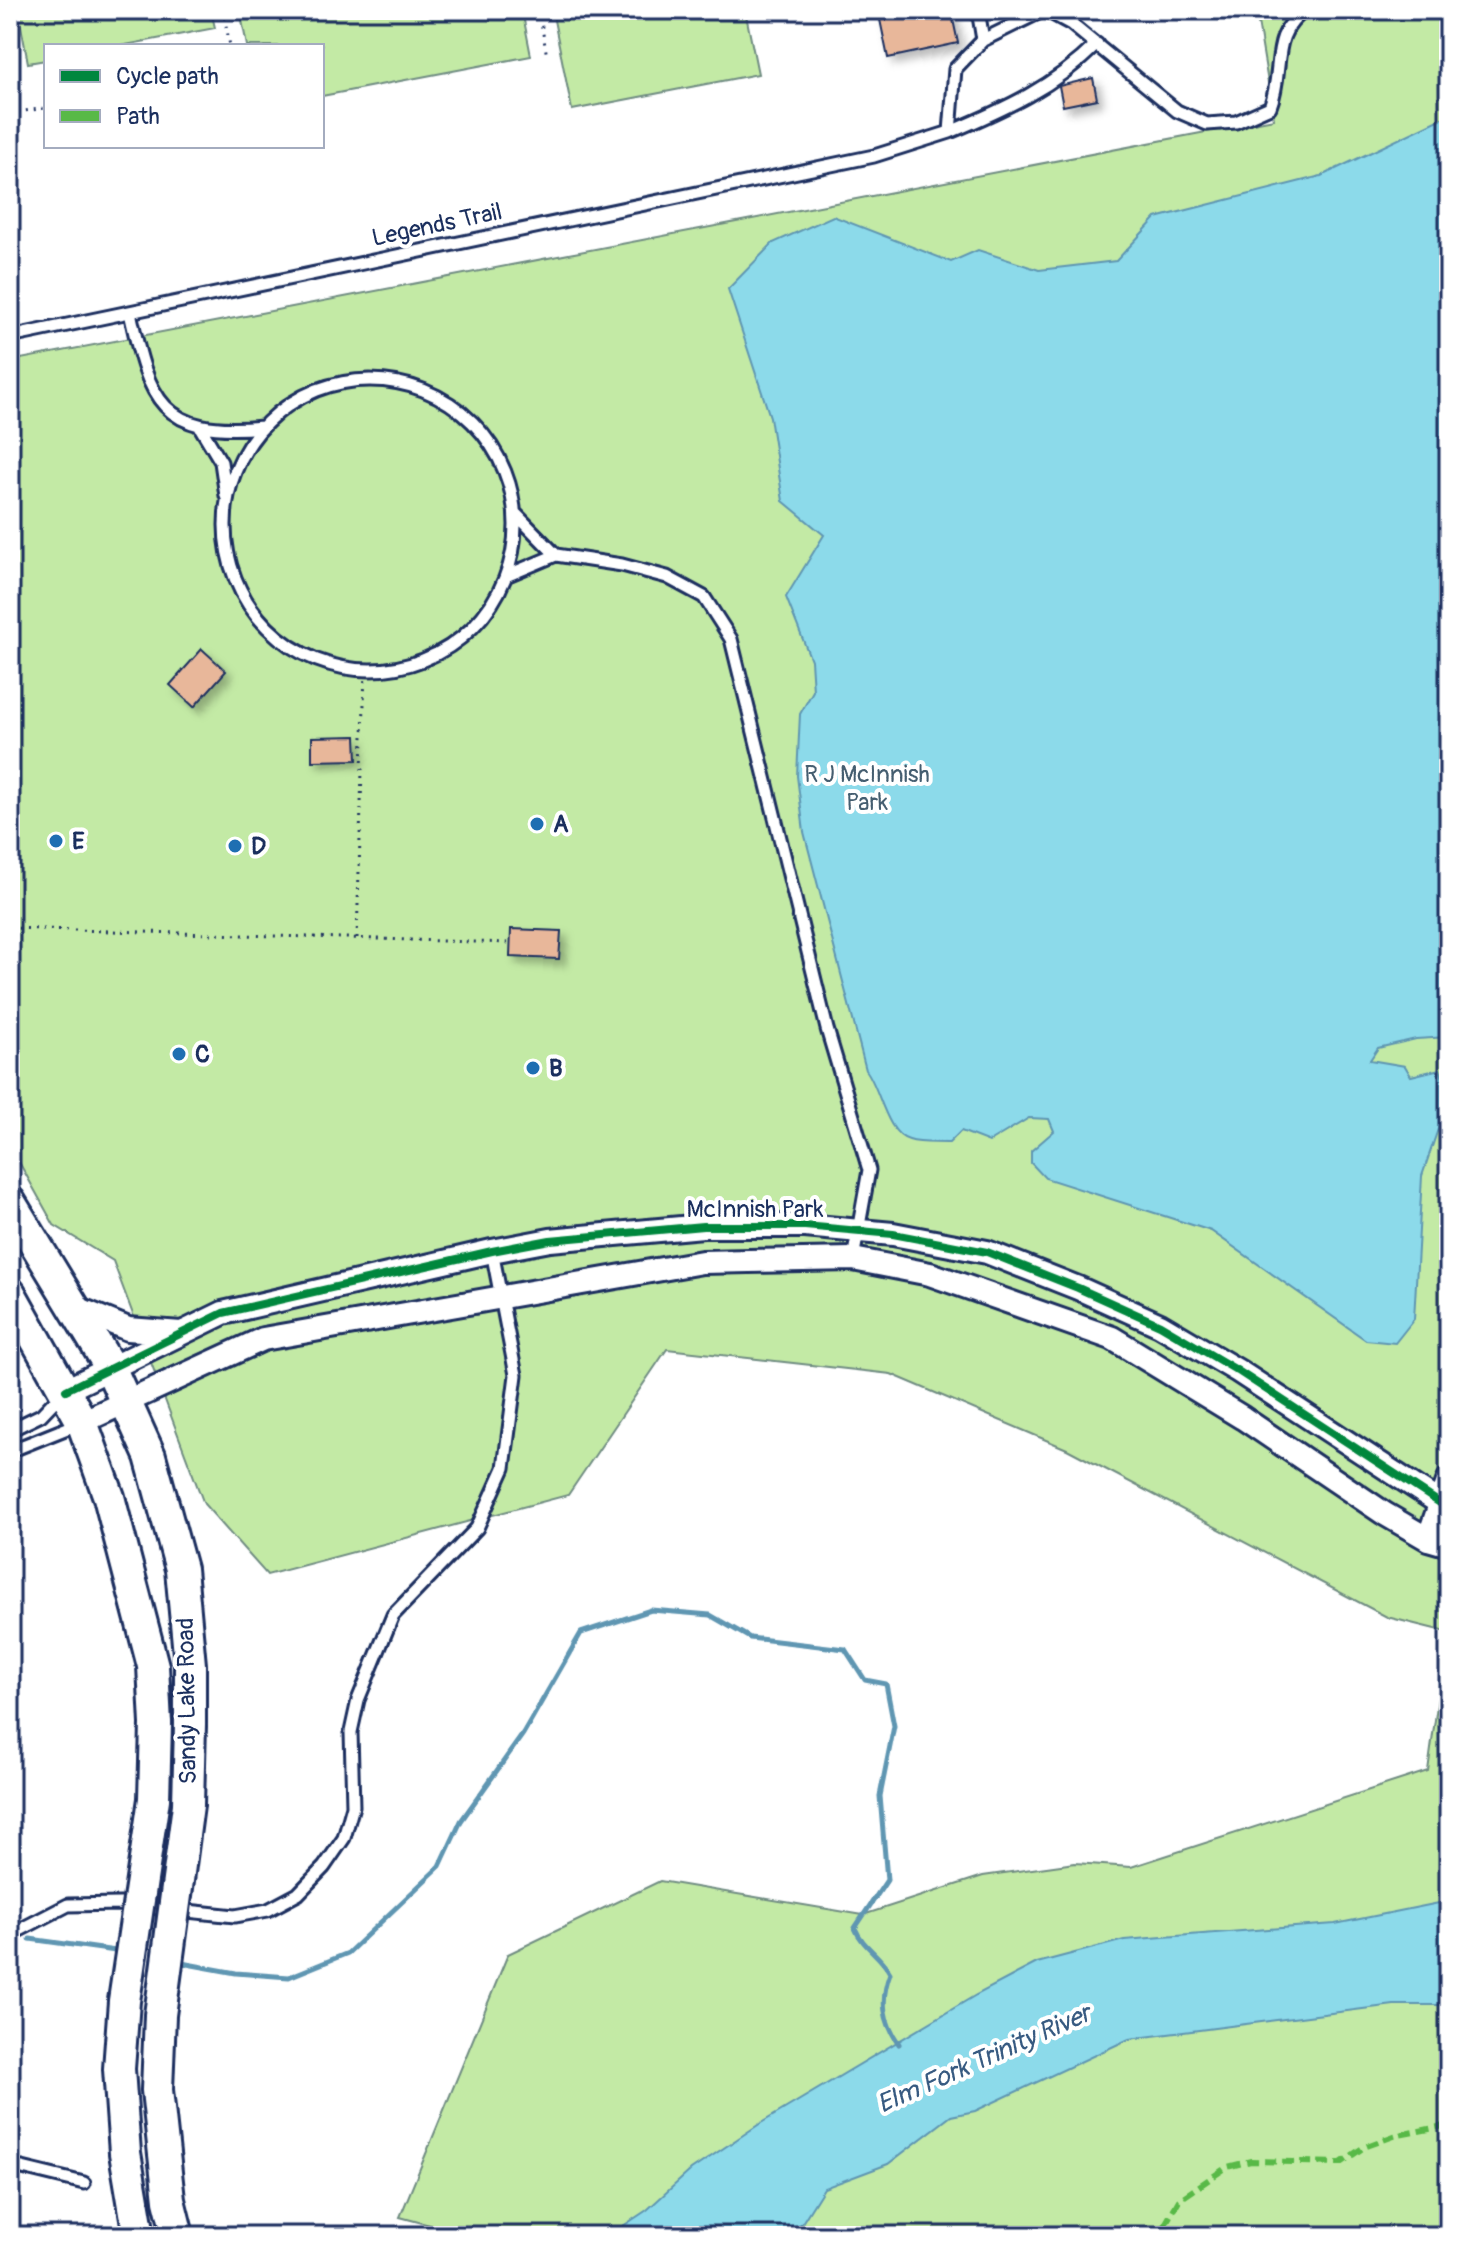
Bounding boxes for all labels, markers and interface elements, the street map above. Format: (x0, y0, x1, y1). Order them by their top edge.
legend (44, 44, 324, 148)
text: Cycle path (116, 62, 219, 91)
text: Path (116, 102, 160, 131)
street label: Legends Trail (369, 197, 505, 253)
park label: R J McInnish Park (804, 760, 930, 817)
place label: A (553, 810, 569, 839)
marker: A (528, 815, 546, 833)
place label: E (72, 827, 85, 856)
marker: E (47, 832, 65, 850)
place label: D (251, 832, 266, 861)
marker: D (226, 837, 244, 855)
place label: C (195, 1040, 210, 1069)
marker: C (170, 1045, 188, 1063)
place label: B (549, 1054, 563, 1083)
marker: B (524, 1059, 542, 1077)
street label: McInnish Park (687, 1195, 823, 1224)
street label: Sandy Lake Road (171, 1617, 203, 1785)
water label: Elm Fork Trinity River (872, 1996, 1099, 2121)

